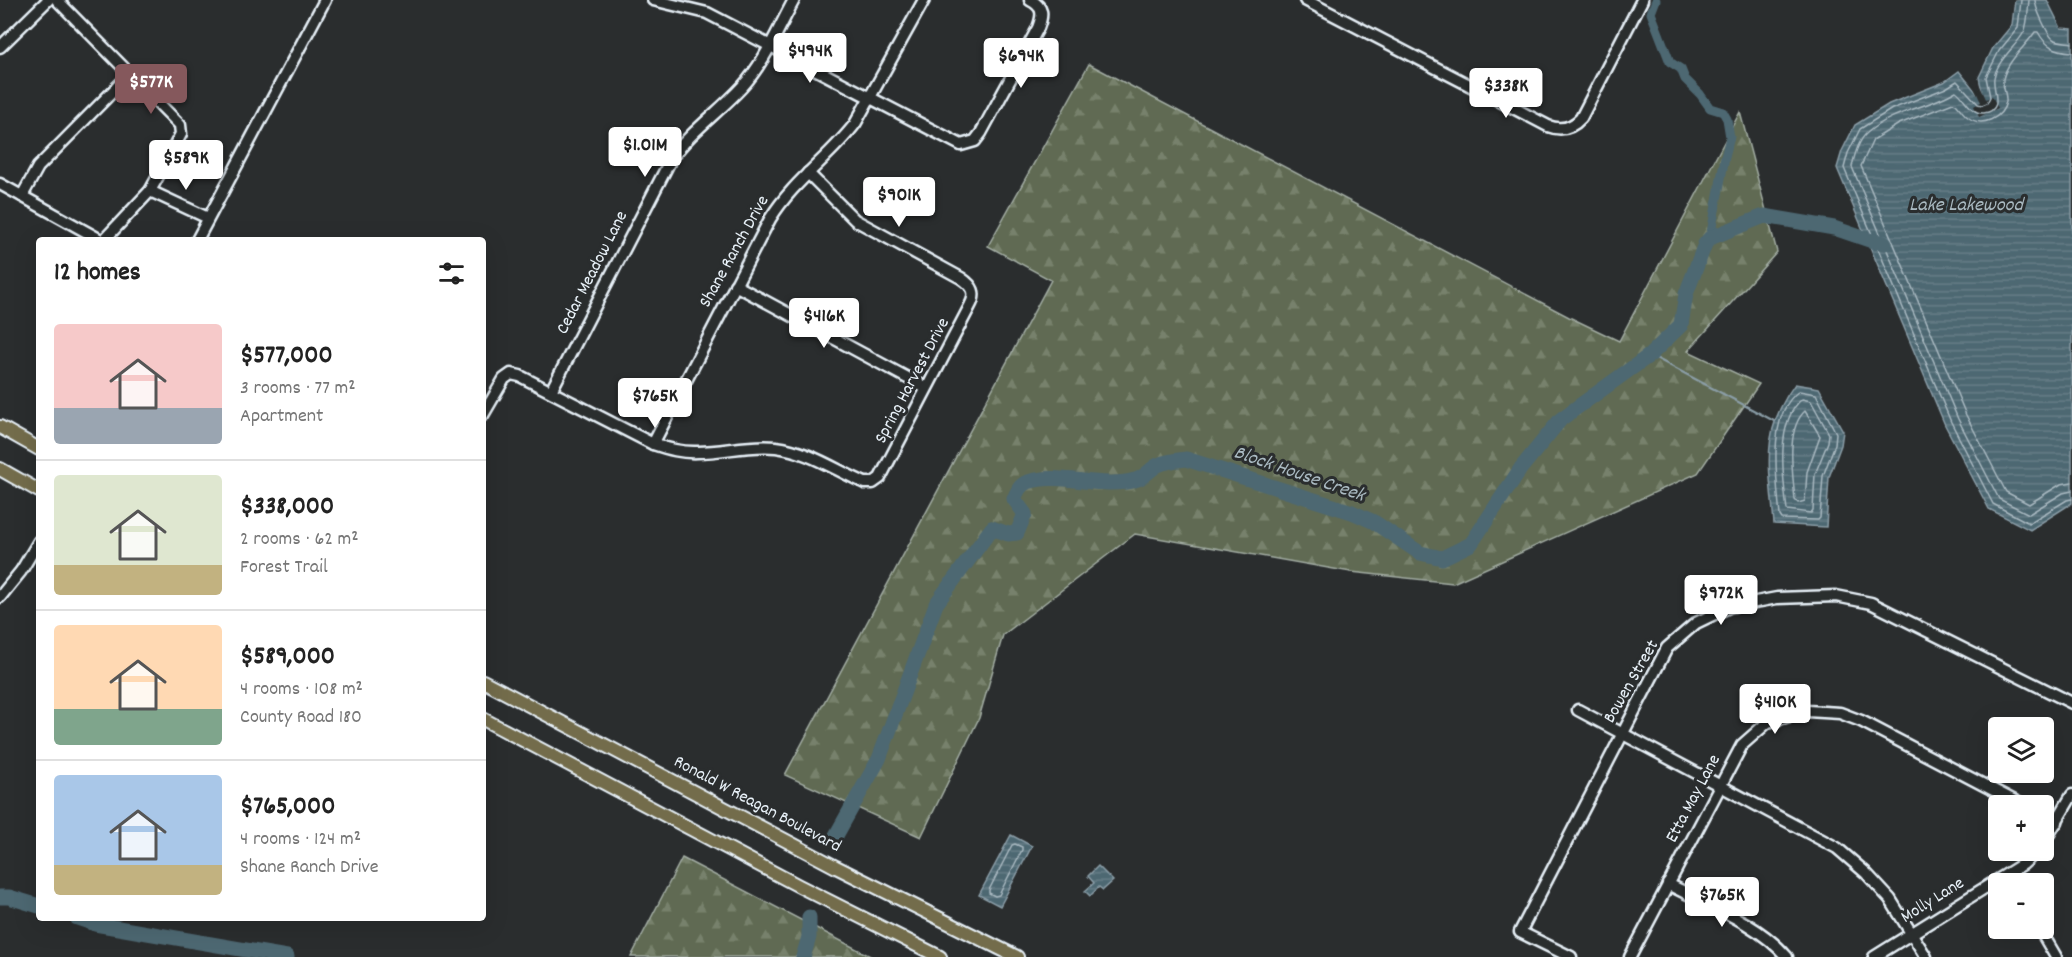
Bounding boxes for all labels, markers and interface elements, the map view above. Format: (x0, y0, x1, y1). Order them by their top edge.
pin: $494K (768, 33, 852, 84)
text: $494K (787, 38, 833, 66)
pin: $694K (979, 38, 1063, 89)
text: $694K (998, 43, 1044, 71)
pin: $577K (109, 64, 193, 115)
pin: $338K (1464, 68, 1548, 119)
text: $577K (129, 69, 173, 97)
text: $338K (1483, 73, 1529, 101)
pin: $1.01M (596, 127, 694, 178)
text: $1.01M (623, 132, 667, 160)
pin: $589K (144, 140, 228, 191)
text: $589K (163, 145, 209, 173)
pin: $901K (857, 177, 941, 228)
text: $901K (877, 182, 921, 210)
street label: Shane Ranch Drive (694, 191, 776, 313)
water label: Lake Lakewood (1909, 192, 2025, 220)
street label: Cedar Meadow Lane (551, 207, 635, 339)
text: 12 homes (54, 255, 141, 292)
icon: filters (435, 257, 468, 290)
pin: $416K (782, 298, 866, 349)
text: $416K (803, 303, 845, 331)
street label: Spring Harvest Drive (869, 314, 957, 448)
text: $577,000 (240, 338, 333, 375)
icon: home (102, 348, 174, 420)
text: 3 rooms · 77 m² (240, 375, 356, 403)
pin: $765K (613, 378, 697, 429)
text: $765K (632, 383, 678, 411)
text: Apartment (240, 403, 323, 431)
water label: Block House Creek (1230, 440, 1370, 511)
text: $338,000 (240, 489, 334, 526)
icon: home (102, 499, 174, 571)
text: 2 rooms · 62 m² (240, 526, 359, 554)
text: Forest Trail (240, 554, 328, 582)
pin: $972K (1679, 575, 1763, 626)
text: $972K (1699, 580, 1743, 608)
street label: Bowen Street (1598, 636, 1666, 728)
text: $589,000 (240, 639, 335, 676)
icon: home (102, 649, 174, 721)
text: 4 rooms · 108 m² (240, 676, 363, 704)
pin: $410K (1733, 684, 1817, 735)
text: $410K (1754, 689, 1796, 717)
text: County Road 180 (240, 704, 362, 732)
map controls (1988, 717, 2054, 939)
button: layers (1988, 717, 2054, 783)
street label: Ronald W Reagan Boulevard (669, 750, 845, 860)
street label: Etta May Lane (1660, 750, 1728, 847)
text: $765,000 (240, 789, 335, 826)
button: + (1988, 795, 2054, 861)
icon: home (102, 799, 174, 871)
text: 4 rooms · 124 m² (240, 826, 361, 854)
text: Shane Ranch Drive (240, 854, 379, 882)
street label: Molly Lane (1896, 872, 1970, 930)
button: − (1988, 873, 2054, 939)
pin: $765K (1680, 877, 1764, 928)
text: $765K (1699, 882, 1745, 910)

